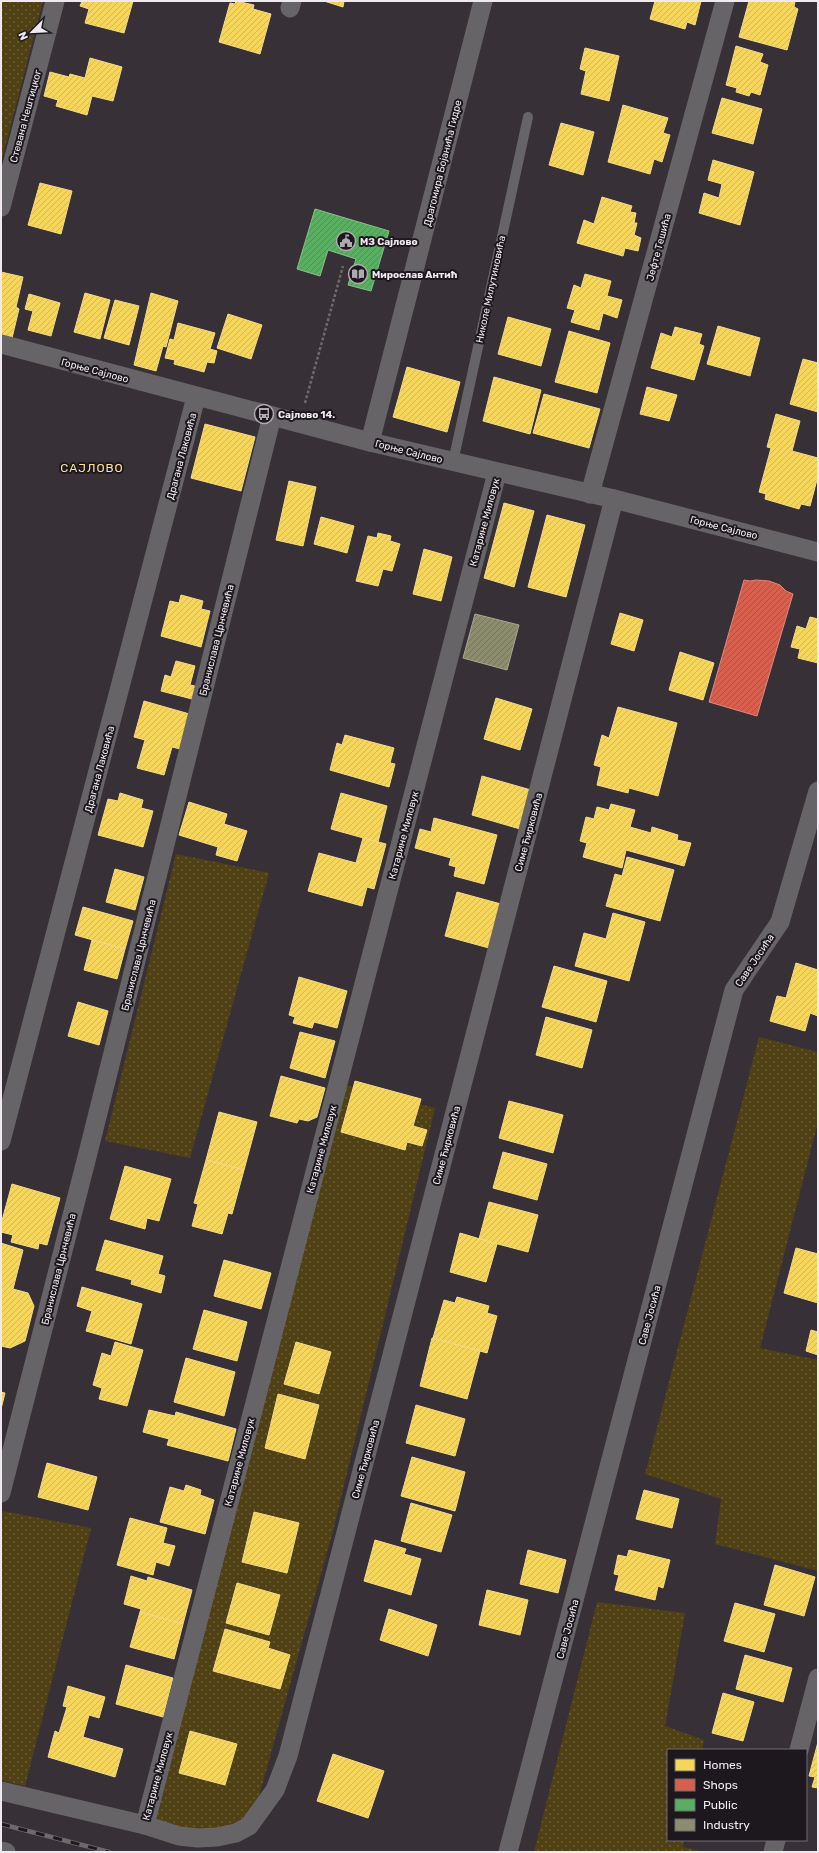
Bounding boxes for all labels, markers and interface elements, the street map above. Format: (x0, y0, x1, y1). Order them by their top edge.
north arrow (12, 12, 52, 52)
text: N (16, 30, 31, 42)
street label: Стевана Нештицког (8, 68, 44, 164)
street label: Драгомира Бојанића Гидре (421, 98, 465, 228)
street label: Јефте Тешића (644, 212, 674, 282)
public building icon: МЗ Сајлово (335, 230, 357, 252)
street label: Николе Милутиновића (474, 234, 508, 344)
place label: МЗ Сајлово (360, 236, 418, 248)
library icon: Мирослав Антић (347, 263, 369, 285)
place label: Мирослав Антић (372, 269, 458, 281)
street label: Горње Сајлово (60, 356, 130, 386)
bus stop icon: Сајлово 14. (253, 403, 275, 425)
place label: Сајлово 14. (278, 409, 335, 421)
street label: Драгана Лаковића (165, 412, 199, 501)
street label: Горње Сајлово (374, 438, 444, 466)
district label: САЈЛОВО (60, 461, 124, 475)
street label: Катарине Миловук (467, 476, 503, 568)
street label: Горње Сајлово (689, 514, 759, 542)
street label: Бранислава Црнчевића (197, 583, 237, 697)
street label: Драгана Лаковића (83, 725, 117, 814)
street label: Катарине Миловук (386, 789, 422, 881)
street label: Симе Ћирковића (513, 791, 545, 873)
street label: Бранислава Црнчевића (119, 898, 159, 1012)
street label: Саве Јосића (733, 932, 777, 989)
street label: Катарине Миловук (304, 1103, 340, 1195)
street label: Симе Ћирковића (431, 1104, 463, 1186)
street label: Бранислава Црнчевића (39, 1212, 79, 1326)
street label: Саве Јосића (636, 1284, 664, 1346)
street label: Катарине Миловук (222, 1416, 258, 1508)
street label: Симе Ћирковића (350, 1418, 382, 1500)
street label: Саве Јосића (554, 1598, 582, 1660)
street label: Катарине Миловук (140, 1730, 176, 1822)
legend (667, 1749, 807, 1841)
text: Homes (703, 1758, 742, 1772)
text: Shops (703, 1778, 738, 1792)
text: Public (703, 1798, 738, 1812)
text: Industry (703, 1818, 750, 1832)

